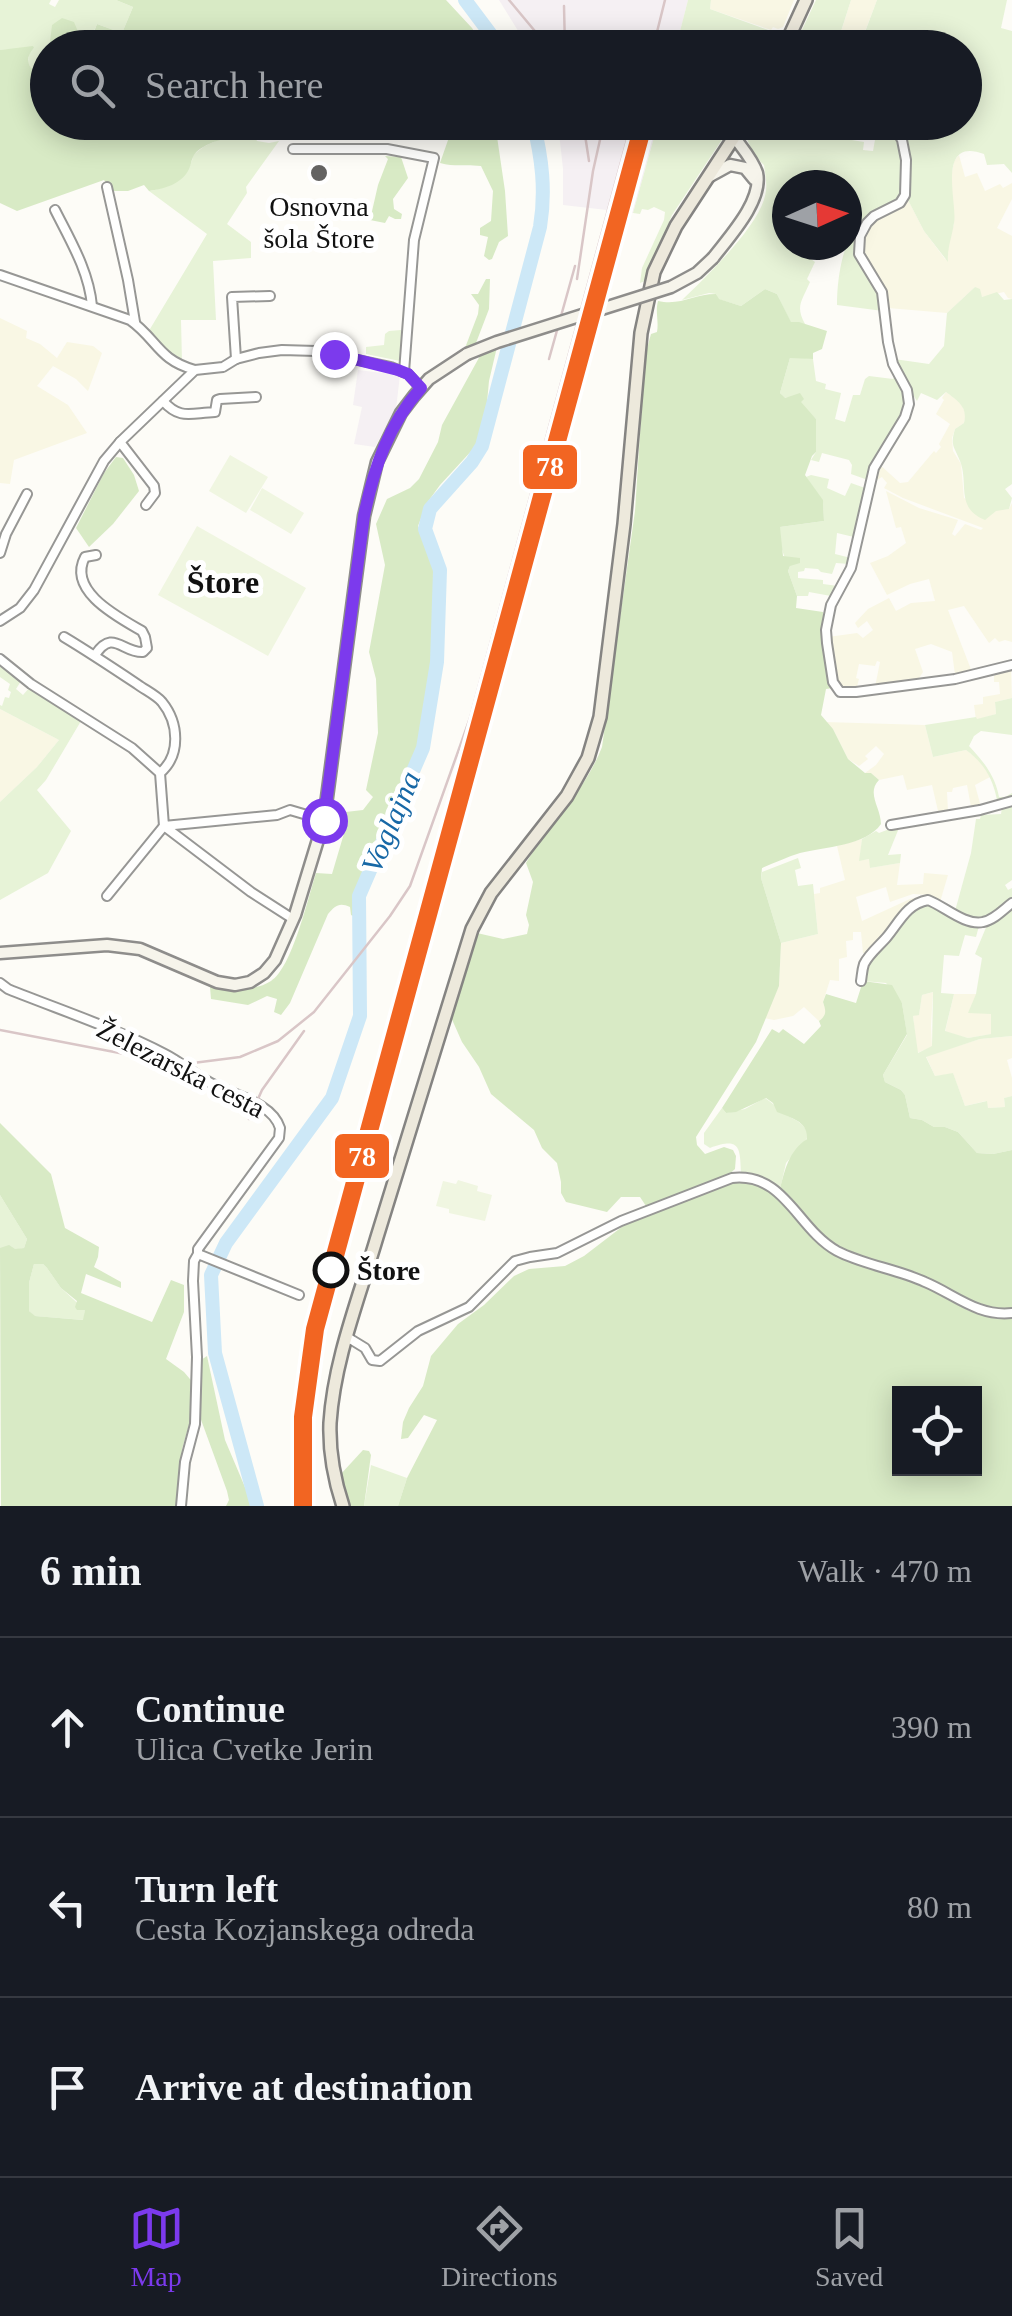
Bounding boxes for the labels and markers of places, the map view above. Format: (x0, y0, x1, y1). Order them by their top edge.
marker: Osnovna šola Štore (308, 162, 330, 184)
place label: Osnovna šola Štore (263, 191, 375, 254)
marker: Štore (314, 1253, 348, 1287)
place label: Štore (357, 1255, 420, 1286)

